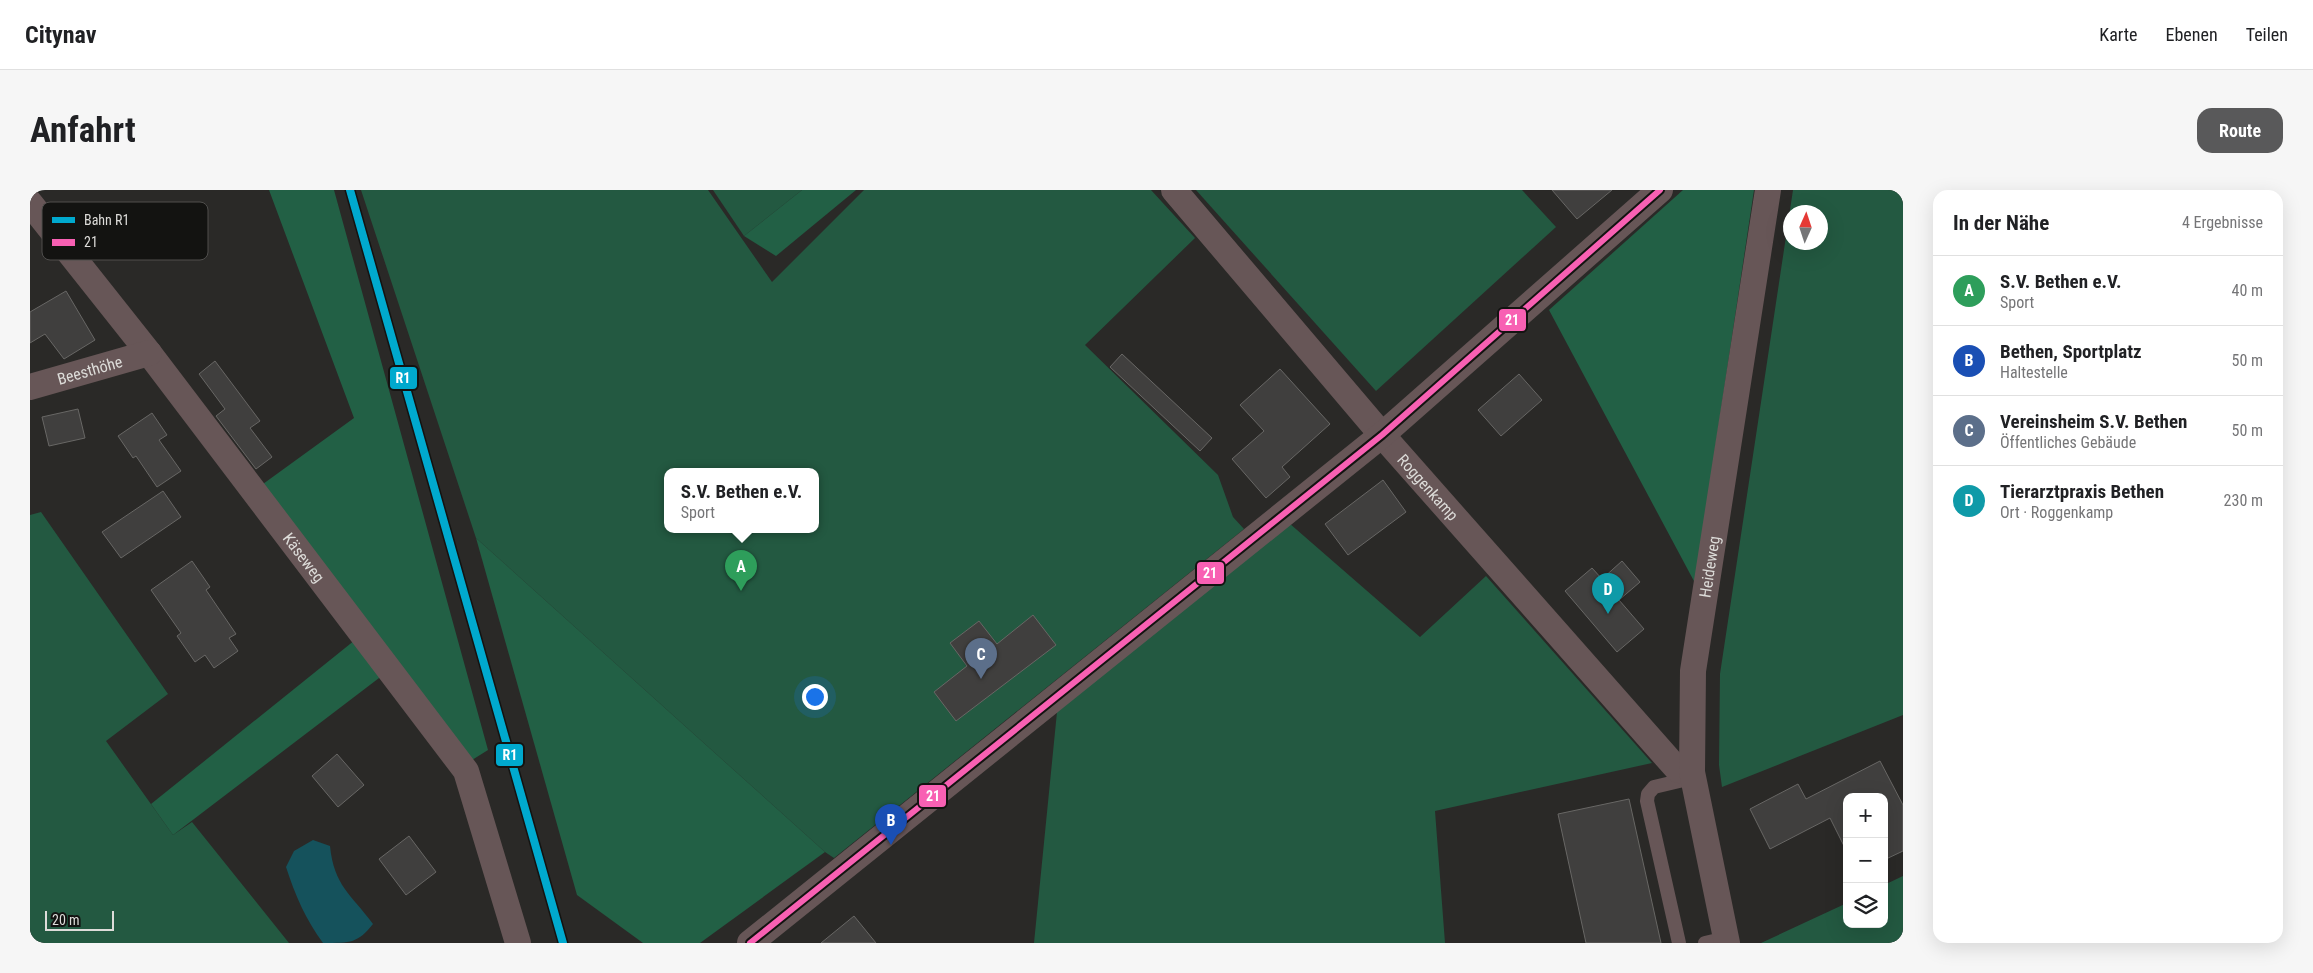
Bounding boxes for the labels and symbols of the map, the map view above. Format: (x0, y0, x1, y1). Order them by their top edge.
legend (42, 202, 208, 260)
north arrow (1783, 205, 1828, 250)
text: Bahn R1 (84, 212, 129, 228)
text: 21 (84, 234, 98, 250)
line badge: 21 (1498, 308, 1527, 332)
text: 21 (1505, 312, 1519, 328)
street label: Beesthöhe (55, 352, 124, 389)
line badge: R1 (389, 366, 418, 390)
text: R1 (396, 370, 410, 386)
street label: Roggenkamp (1393, 450, 1462, 525)
street label: Käseweg (279, 529, 328, 586)
street label: Heideweg (1696, 535, 1724, 599)
pin: A (725, 550, 757, 591)
line badge: 21 (1196, 561, 1225, 585)
text: 21 (1203, 565, 1217, 581)
pin: D (1592, 573, 1624, 614)
pin: C (965, 638, 997, 679)
your location (802, 684, 828, 710)
line badge: R1 (495, 743, 524, 767)
text: R1 (503, 747, 517, 763)
line badge: 21 (918, 784, 947, 808)
text: 21 (926, 788, 940, 804)
pin: B (875, 804, 907, 845)
scale bar (45, 908, 114, 931)

